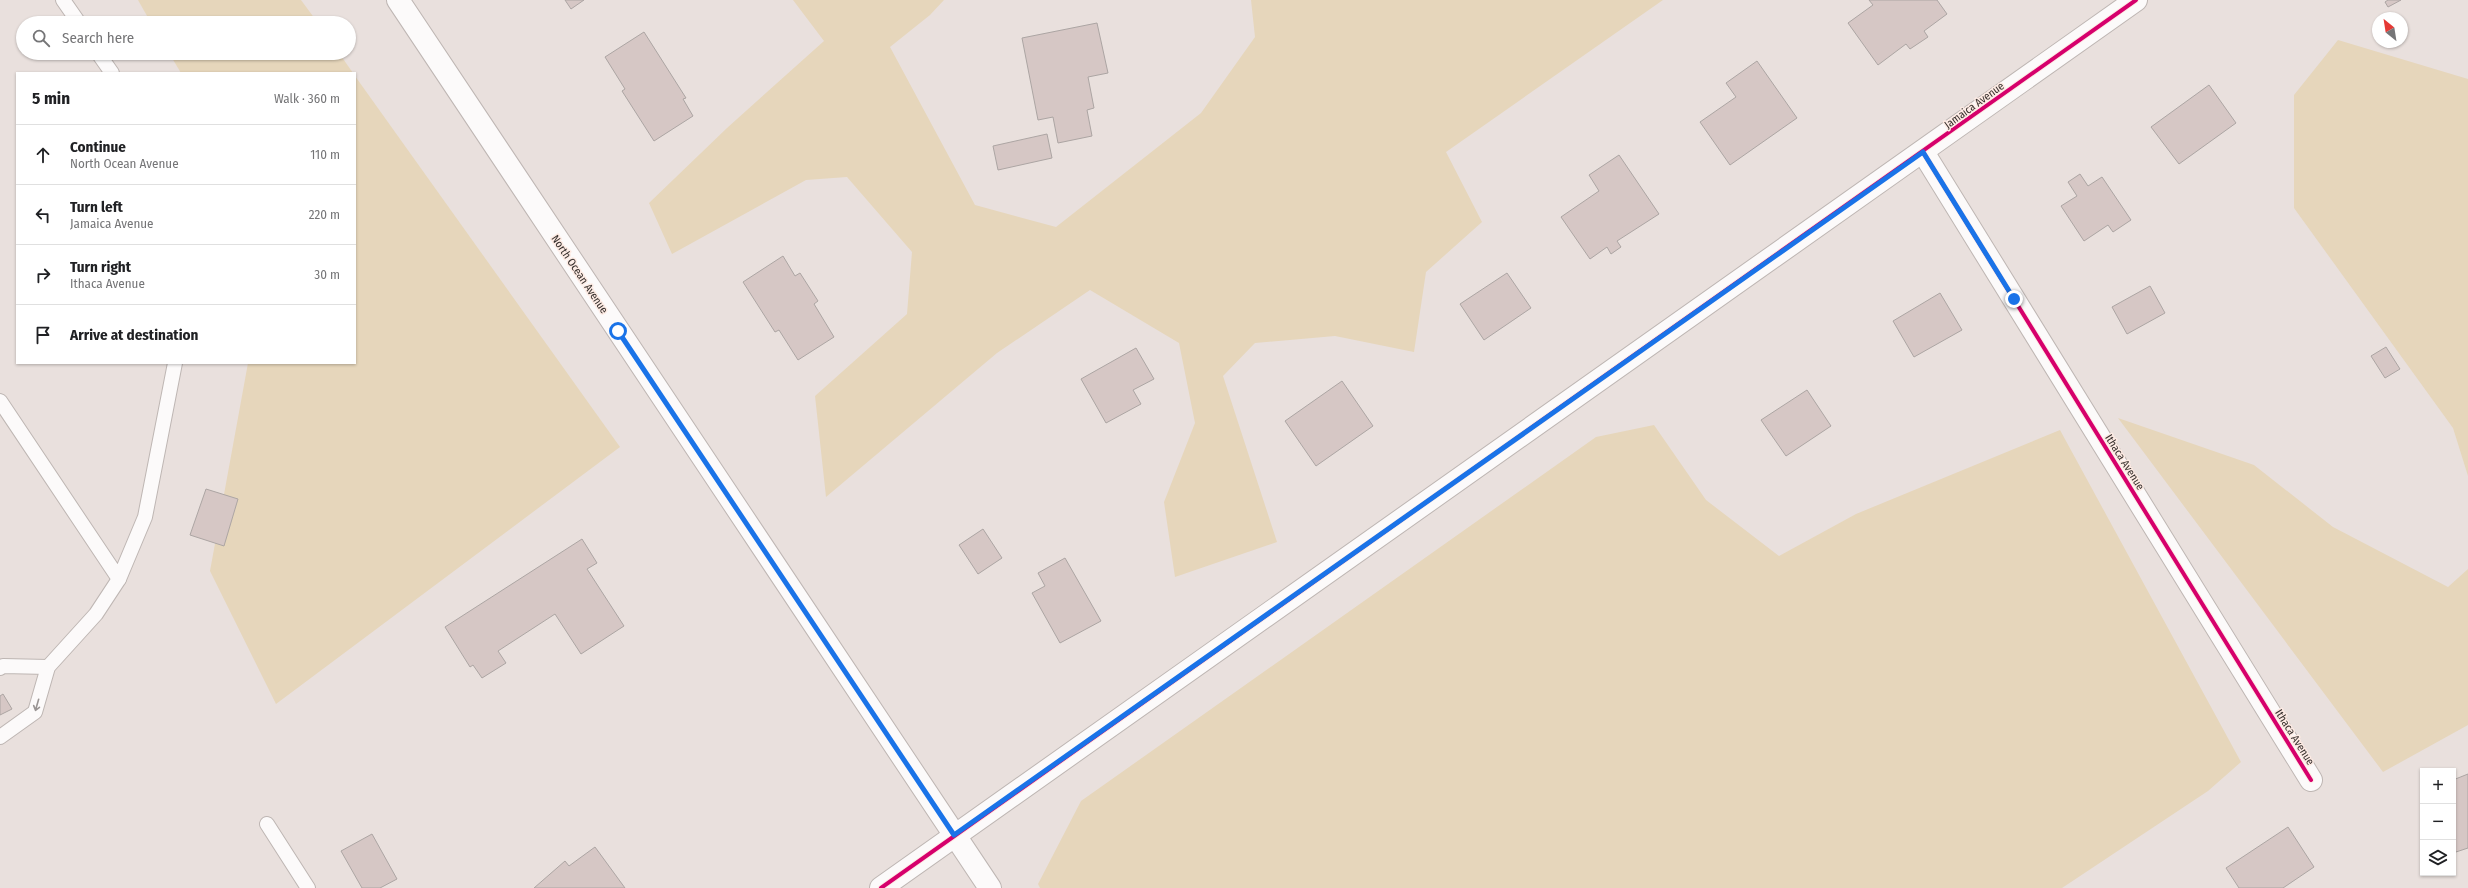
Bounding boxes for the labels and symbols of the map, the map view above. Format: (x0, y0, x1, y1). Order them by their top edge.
north arrow (2372, 12, 2408, 48)
street label: Jamaica Avenue (1942, 79, 2007, 131)
street label: North Ocean Avenue (549, 233, 611, 316)
route end (2005, 290, 2023, 308)
route start (609, 322, 627, 340)
street label: Ithaca Avenue (2102, 432, 2147, 493)
one-way arrow (33, 698, 41, 711)
street label: Ithaca Avenue (2272, 707, 2317, 768)

